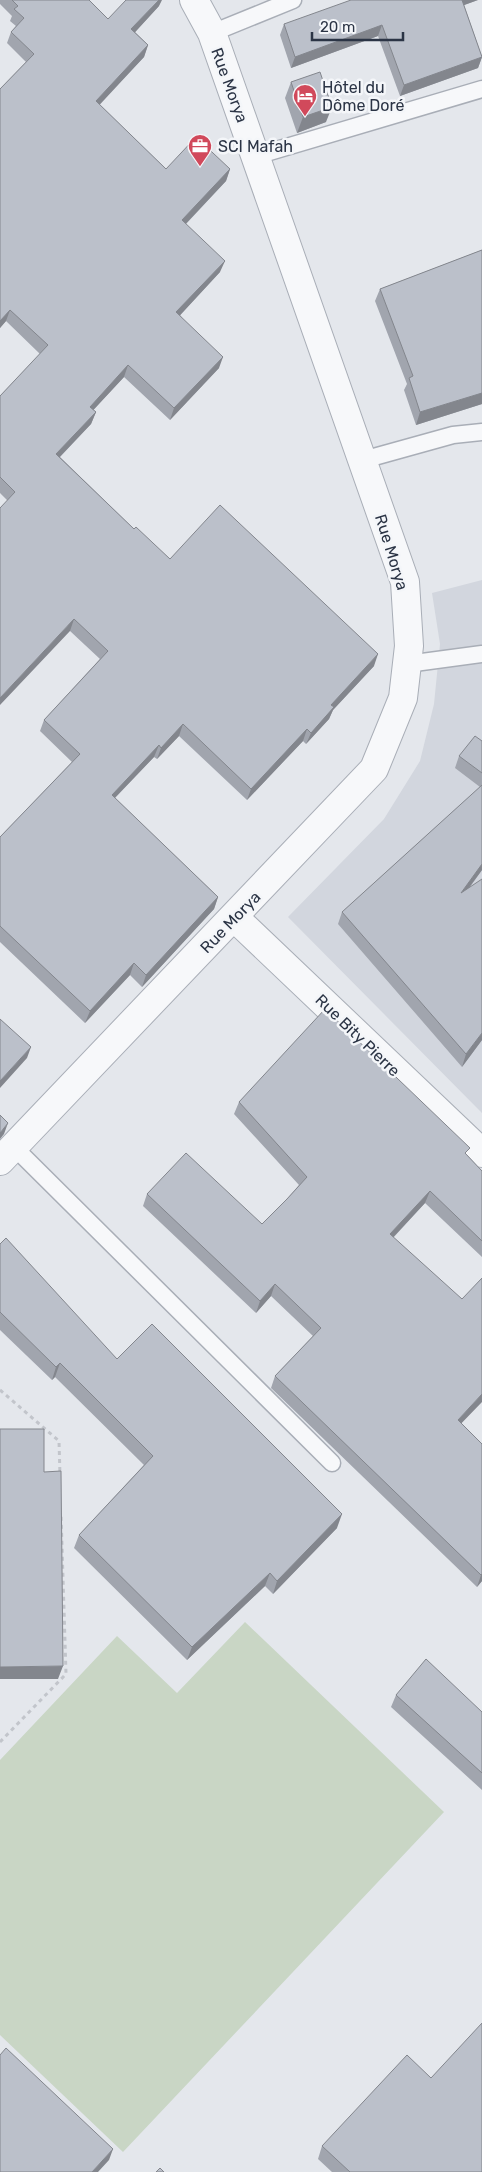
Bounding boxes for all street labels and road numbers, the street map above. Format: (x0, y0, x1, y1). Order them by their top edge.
street label: Rue Morya (207, 45, 252, 125)
street label: Rue Morya (371, 512, 412, 592)
street label: Rue Morya (196, 888, 264, 957)
street label: Rue Bity Pierre (311, 990, 404, 1080)

